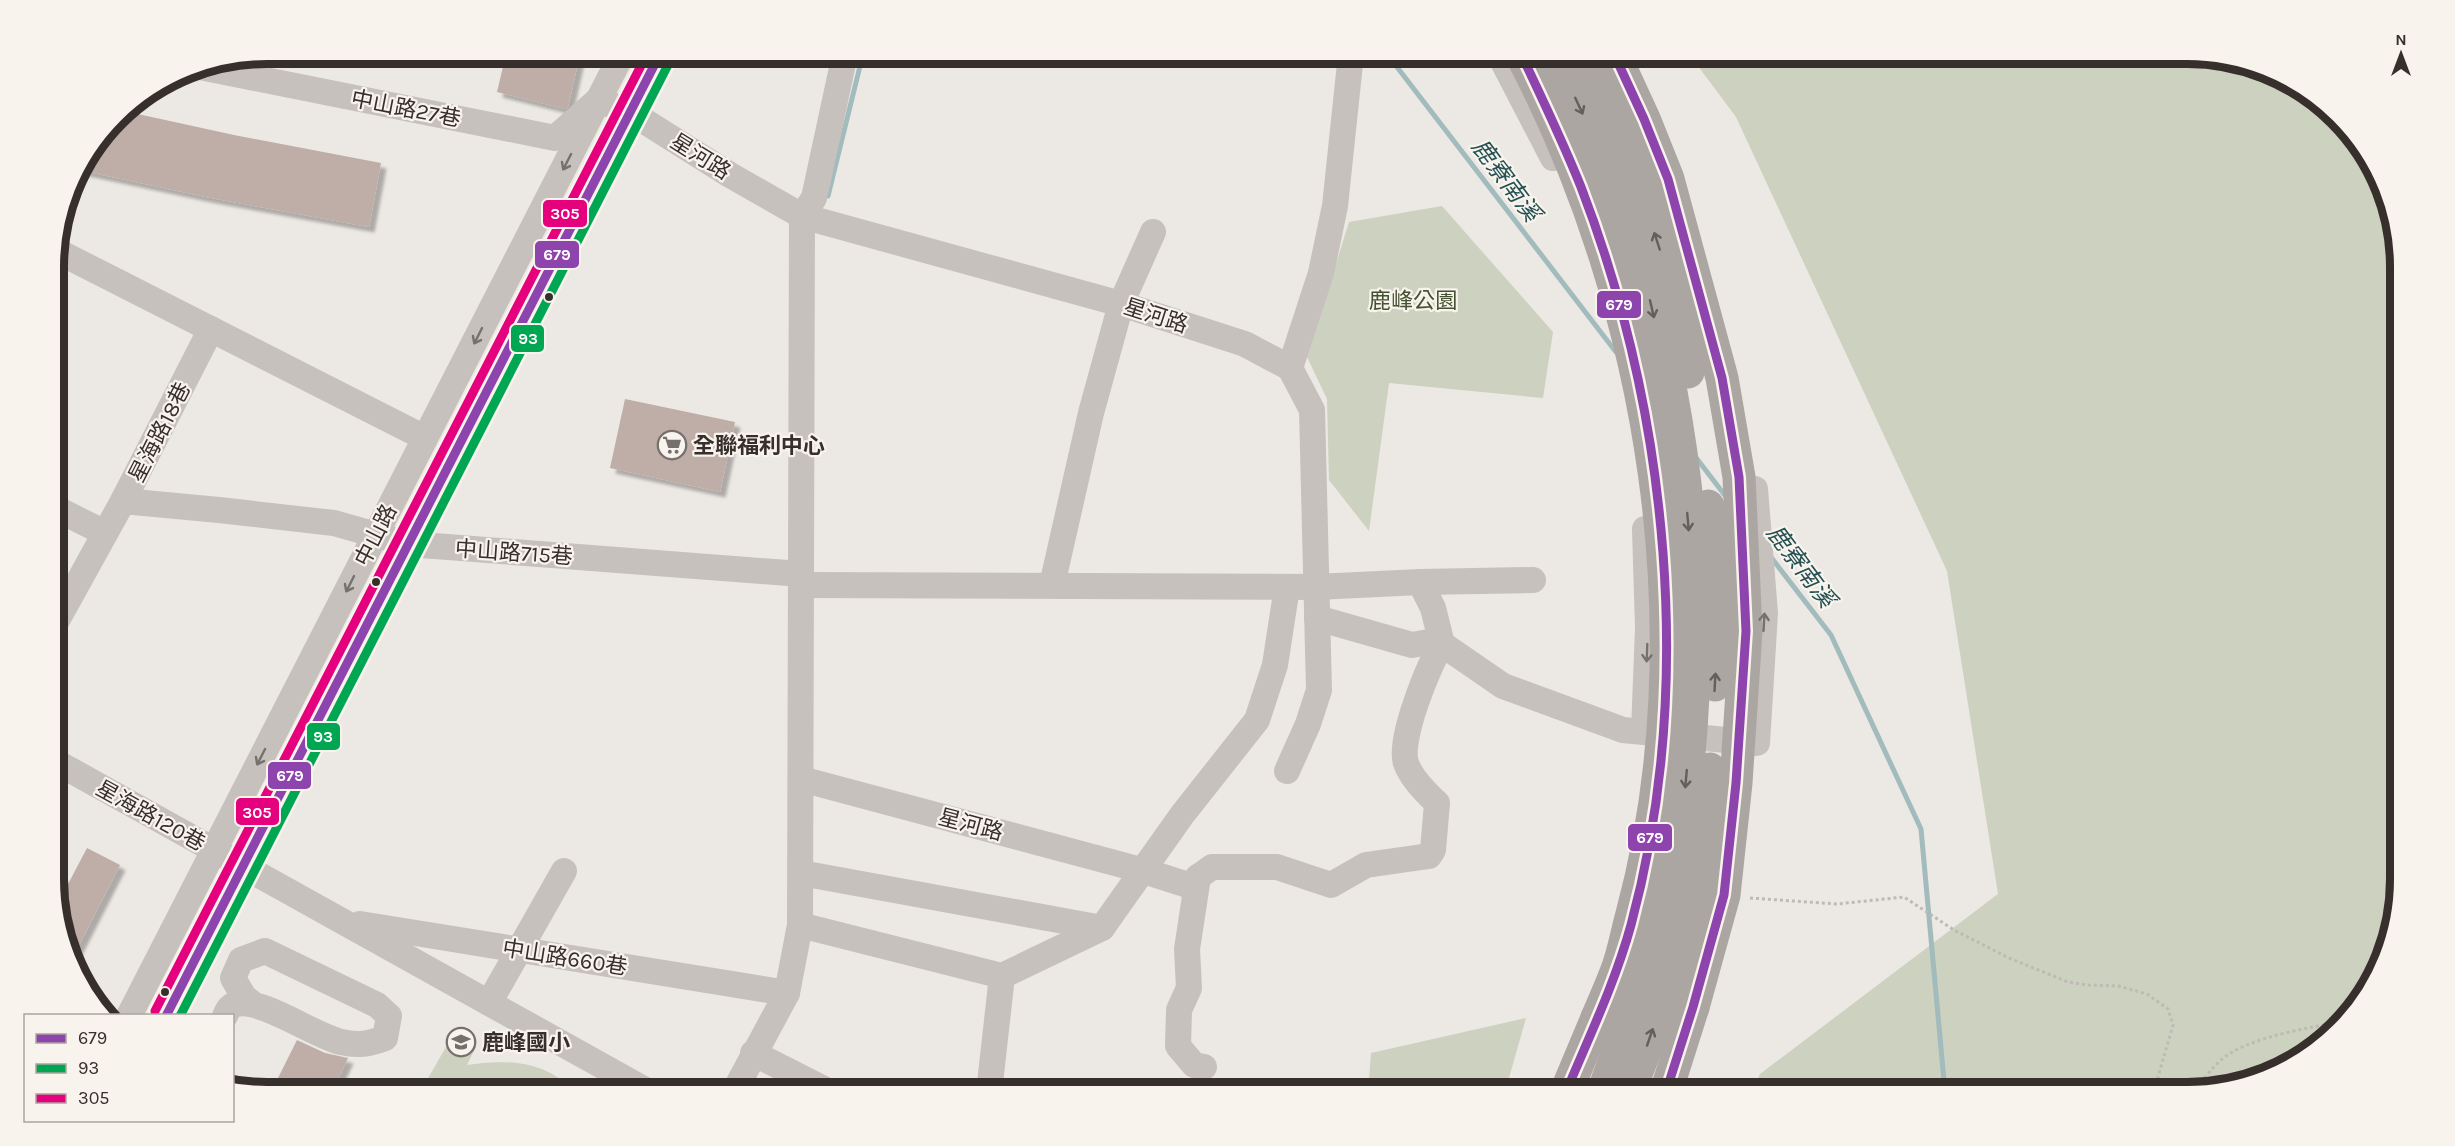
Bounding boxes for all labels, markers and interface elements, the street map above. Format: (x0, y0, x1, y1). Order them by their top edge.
north arrow (2371, 24, 2431, 84)
text: N (2395, 30, 2407, 49)
street label: 中山路27巷 (349, 86, 463, 132)
one-way arrow (1574, 97, 1586, 115)
street label: 星河路 (666, 128, 735, 185)
water label: 鹿寮南溪 (1466, 133, 1548, 229)
one-way arrow (560, 153, 572, 171)
line badge: 305 (542, 199, 588, 228)
text: 305 (550, 204, 580, 223)
one-way arrow (1650, 232, 1661, 251)
line badge: 679 (534, 240, 580, 269)
text: 679 (543, 245, 571, 264)
park label: 鹿峰公園 (1369, 288, 1457, 314)
line badge: 679 (1596, 290, 1642, 319)
unlabelled marker (543, 291, 555, 303)
street label: 星河路 (1120, 293, 1191, 339)
text: 679 (1605, 295, 1633, 314)
one-way arrow (1646, 299, 1658, 318)
line badge: 93 (510, 324, 545, 353)
one-way arrow (471, 326, 483, 344)
text: 93 (518, 329, 538, 348)
street label: 星海路18巷 (124, 378, 196, 487)
supermarket icon: 全聯福利中心 (656, 429, 688, 461)
place label: 全聯福利中心 (693, 433, 825, 459)
street label: 中山路 (349, 500, 402, 571)
one-way arrow (1683, 511, 1694, 531)
water label: 鹿寮南溪 (1761, 519, 1843, 615)
street label: 中山路715巷 (454, 536, 574, 570)
one-way arrow (344, 575, 356, 592)
unlabelled marker (370, 576, 382, 588)
one-way arrow (1759, 612, 1770, 632)
one-way arrow (1642, 642, 1653, 662)
one-way arrow (1710, 672, 1721, 692)
line badge: 93 (306, 722, 341, 751)
text: 93 (313, 727, 333, 746)
one-way arrow (255, 748, 266, 766)
line badge: 679 (267, 761, 312, 790)
text: 679 (276, 766, 304, 785)
one-way arrow (1680, 769, 1691, 788)
street label: 星海路120巷 (91, 775, 210, 857)
line badge: 305 (235, 797, 280, 826)
text: 305 (242, 803, 272, 822)
street label: 星河路 (935, 804, 1006, 846)
line badge: 679 (1627, 823, 1673, 852)
text: 679 (1636, 828, 1664, 847)
street label: 中山路660巷 (500, 935, 629, 981)
unlabelled marker (159, 986, 171, 998)
legend (24, 1014, 234, 1122)
school or university icon: 鹿峰國小 (445, 1026, 477, 1058)
text: 679 (78, 1027, 107, 1049)
one-way arrow (1645, 1028, 1656, 1047)
place label: 鹿峰國小 (482, 1030, 570, 1056)
text: 93 (78, 1057, 99, 1079)
text: 305 (78, 1087, 109, 1109)

